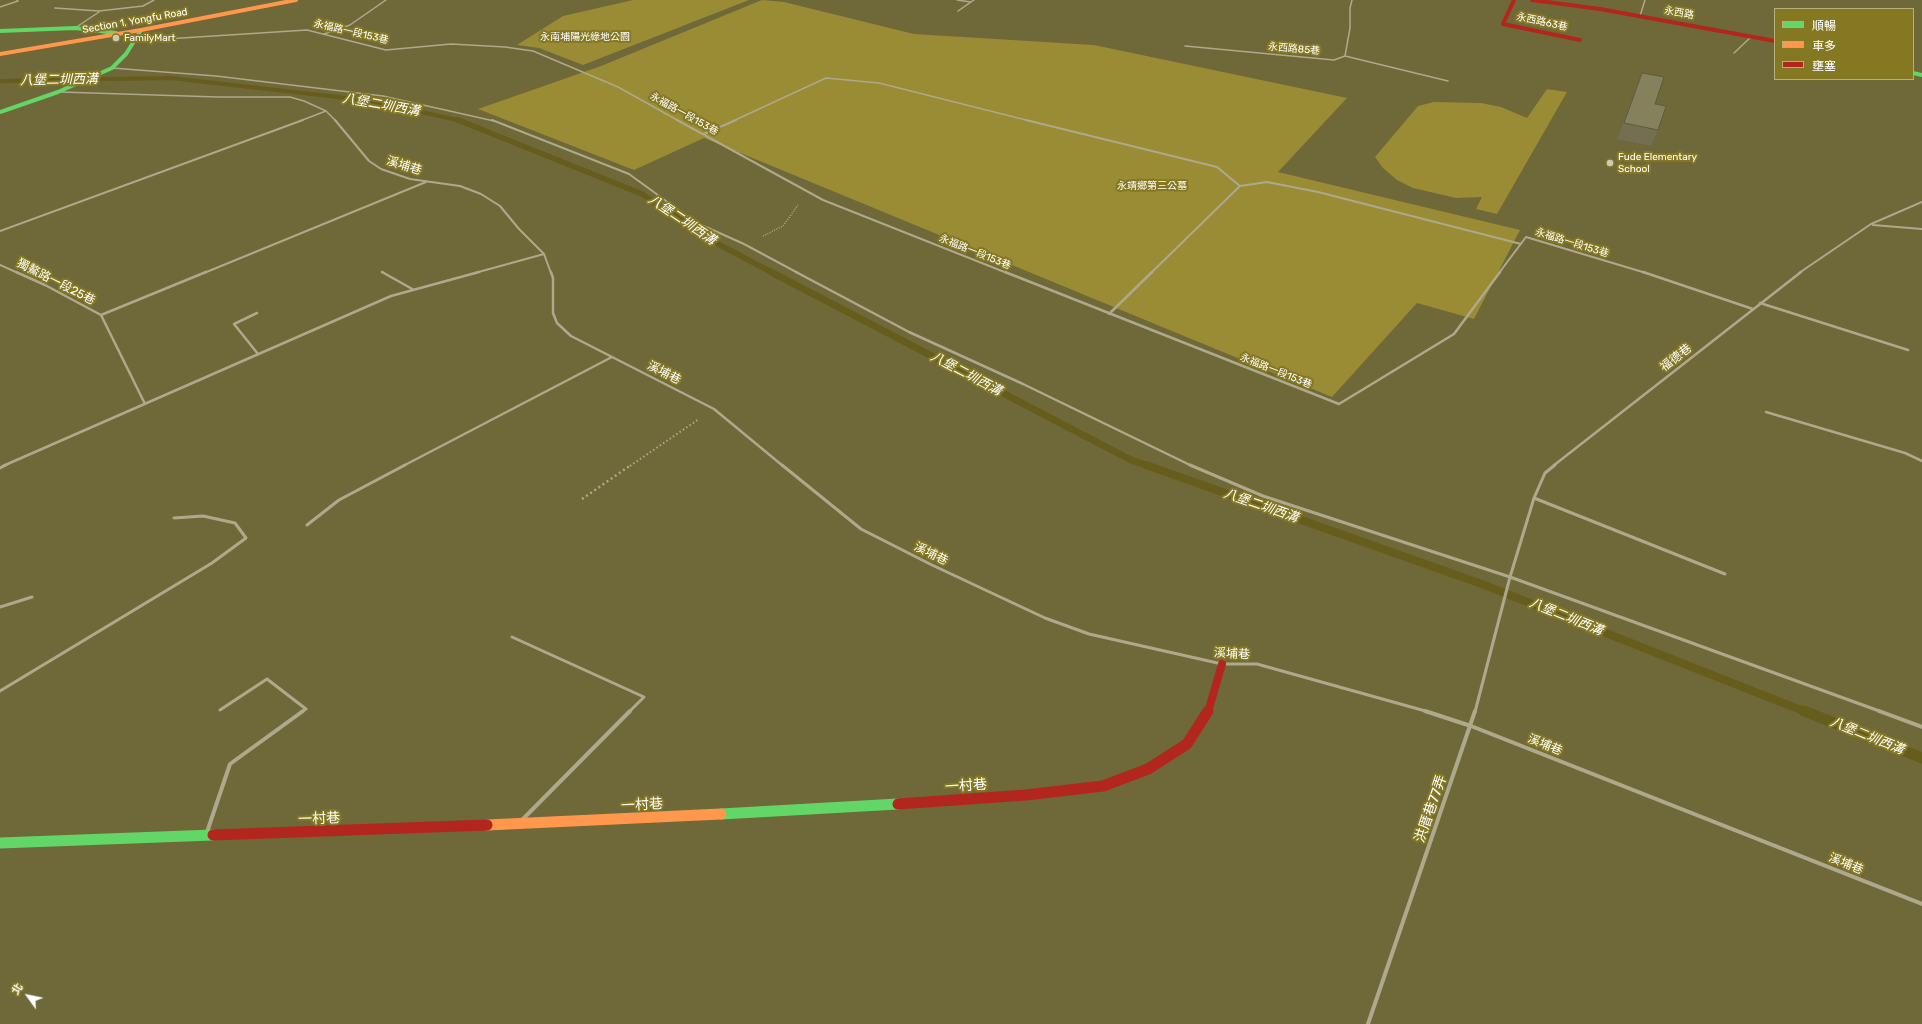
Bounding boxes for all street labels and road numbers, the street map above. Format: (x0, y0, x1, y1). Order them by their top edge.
street label: 永西路 (1663, 4, 1695, 22)
street label: Section 1, Yongfu Road (81, 6, 189, 36)
street label: 永西路63巷 (1515, 11, 1569, 33)
street label: 永福路一段153巷 (313, 18, 389, 46)
street label: 永西路85巷 (1267, 41, 1321, 57)
street label: 永福路一段153巷 (648, 90, 720, 138)
street label: 溪埔巷 (385, 154, 423, 178)
street label: 永福路一段153巷 (1534, 226, 1610, 260)
street label: 永福路一段153巷 (937, 232, 1013, 272)
street label: 獨鰲路一段25巷 (14, 256, 98, 308)
street label: 福德巷 (1657, 341, 1695, 375)
street label: 永福路一段153巷 (1238, 351, 1314, 391)
street label: 溪埔巷 (645, 358, 683, 388)
street label: 溪埔巷 (912, 540, 950, 568)
street label: 溪埔巷 (1214, 646, 1250, 662)
street label: 溪埔巷 (1526, 732, 1564, 758)
street label: 洪厝巷77弄 (1412, 773, 1450, 845)
street label: 一村巷 (944, 776, 988, 796)
street label: 一村巷 (621, 796, 663, 814)
street label: 一村巷 (298, 810, 340, 828)
street label: 溪埔巷 (1827, 851, 1865, 877)

